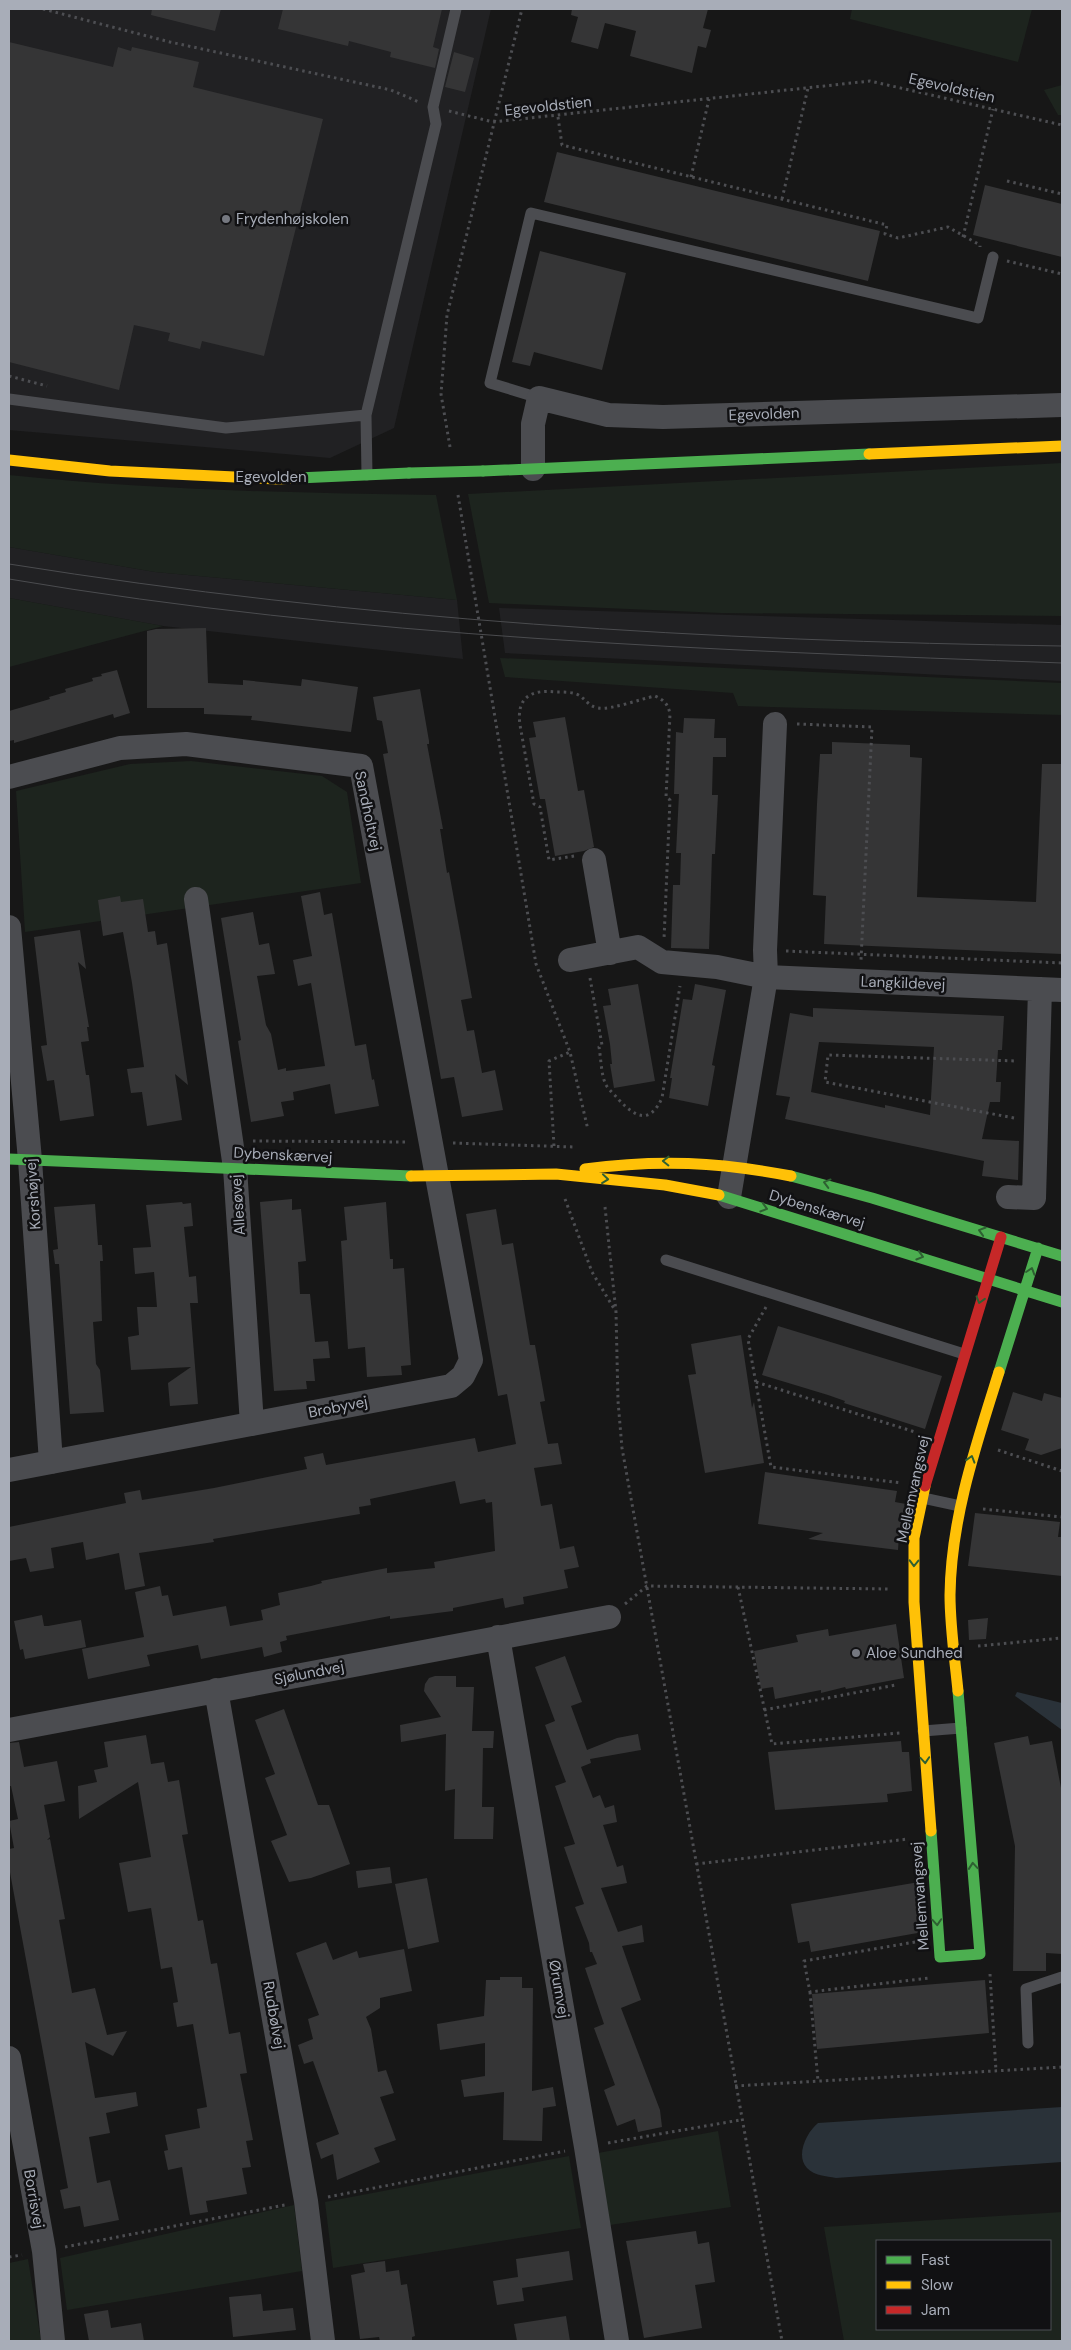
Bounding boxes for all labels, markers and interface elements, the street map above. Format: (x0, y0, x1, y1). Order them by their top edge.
street label: Egevoldstien (907, 68, 997, 108)
street label: Egevoldstien (503, 91, 593, 121)
place label: Frydenhøjskolen (236, 209, 349, 229)
marker: Frydenhøjskolen (220, 213, 232, 225)
street label: Egevolden (728, 403, 800, 425)
street label: Egevolden (235, 467, 307, 487)
street label: Sandholtvej (350, 769, 386, 853)
street label: Langkildevej (860, 972, 946, 994)
street label: Dybenskærvej (233, 1142, 333, 1168)
one-way arrow (662, 1156, 670, 1167)
street label: Korshøjvej (21, 1158, 45, 1230)
one-way arrow (601, 1173, 609, 1184)
street label: Allesøvej (226, 1174, 250, 1236)
one-way arrow (823, 1179, 832, 1189)
street label: Dybenskærvej (767, 1185, 867, 1233)
one-way arrow (760, 1203, 768, 1213)
one-way arrow (979, 1227, 987, 1237)
one-way arrow (915, 1250, 923, 1260)
one-way arrow (1025, 1267, 1035, 1275)
one-way arrow (976, 1295, 986, 1303)
street label: Brobyvej (307, 1391, 369, 1423)
street label: Mellemvangsvej (892, 1434, 934, 1544)
one-way arrow (966, 1455, 976, 1464)
one-way arrow (909, 1560, 919, 1567)
place label: Aloe Sundhed (866, 1643, 963, 1663)
marker: Aloe Sundhed (850, 1647, 862, 1659)
street label: Sjølundvej (272, 1656, 346, 1690)
one-way arrow (920, 1757, 931, 1765)
street label: Mellemvangsvej (906, 1841, 934, 1951)
one-way arrow (968, 1862, 979, 1870)
one-way arrow (932, 1919, 943, 1927)
street label: Ørumvej (544, 1958, 574, 2020)
street label: Rudbølvej (258, 1980, 290, 2050)
street label: Borrisvej (19, 2168, 49, 2230)
legend (876, 2240, 1051, 2330)
text: Fast (921, 2250, 950, 2270)
text: Slow (921, 2275, 954, 2295)
text: Jam (921, 2300, 950, 2320)

